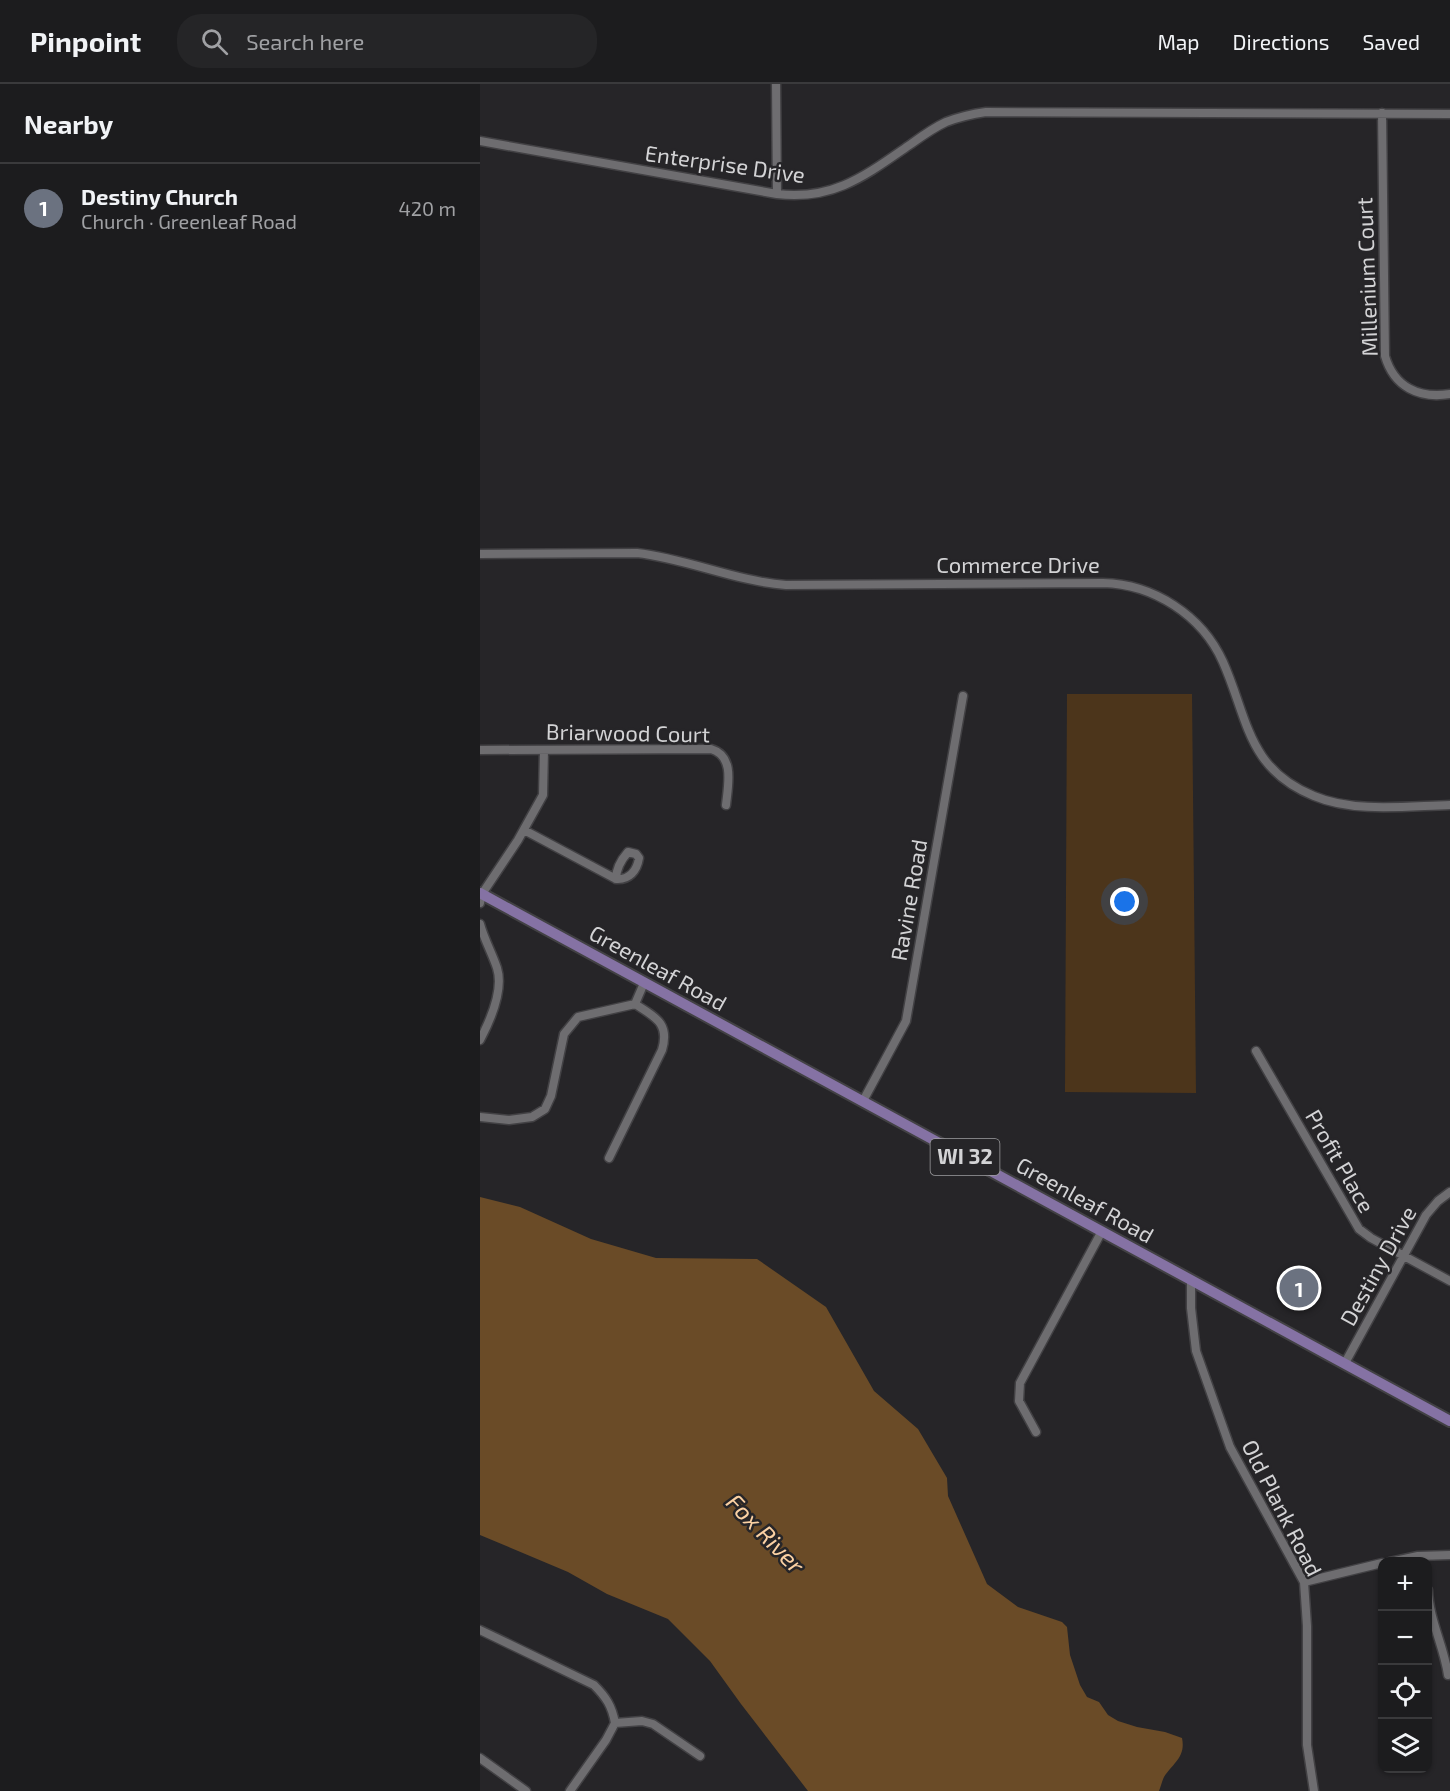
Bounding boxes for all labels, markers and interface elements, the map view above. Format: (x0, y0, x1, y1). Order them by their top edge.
search box (177, 14, 597, 68)
text: Pinpoint (30, 24, 141, 58)
icon: search (198, 25, 231, 58)
text: Search here (246, 28, 364, 54)
text: Map (1157, 29, 1200, 54)
text: Directions (1233, 29, 1329, 54)
text: Saved (1362, 29, 1420, 54)
text: Nearby (24, 108, 113, 139)
street label: Enterprise Drive (643, 139, 807, 187)
text: Destiny Church (81, 183, 238, 209)
text: 1 (39, 196, 48, 220)
text: 420 m (398, 196, 456, 220)
street label: Millenium Court (1350, 197, 1382, 357)
text: Church · Greenleaf Road (81, 209, 297, 233)
street label: Commerce Drive (936, 551, 1100, 577)
street label: Briarwood Court (546, 718, 710, 746)
street label: Ravine Road (885, 837, 931, 963)
your location (1110, 887, 1139, 916)
street label: Greenleaf Road (585, 919, 732, 1016)
street label: Profit Place (1301, 1104, 1381, 1217)
road number: WI 32 (930, 1139, 1000, 1175)
street label: Greenleaf Road (1012, 1151, 1159, 1248)
street label: Destiny Drive (1334, 1201, 1421, 1330)
pin: 1 (1280, 1266, 1318, 1310)
street label: Old Plank Road (1237, 1435, 1328, 1580)
water label: Fox River (721, 1487, 811, 1579)
map controls (1378, 1557, 1432, 1773)
button: + (1378, 1557, 1432, 1611)
button: − (1378, 1611, 1432, 1665)
button: locate (1378, 1665, 1432, 1719)
button: layers (1378, 1719, 1432, 1773)

